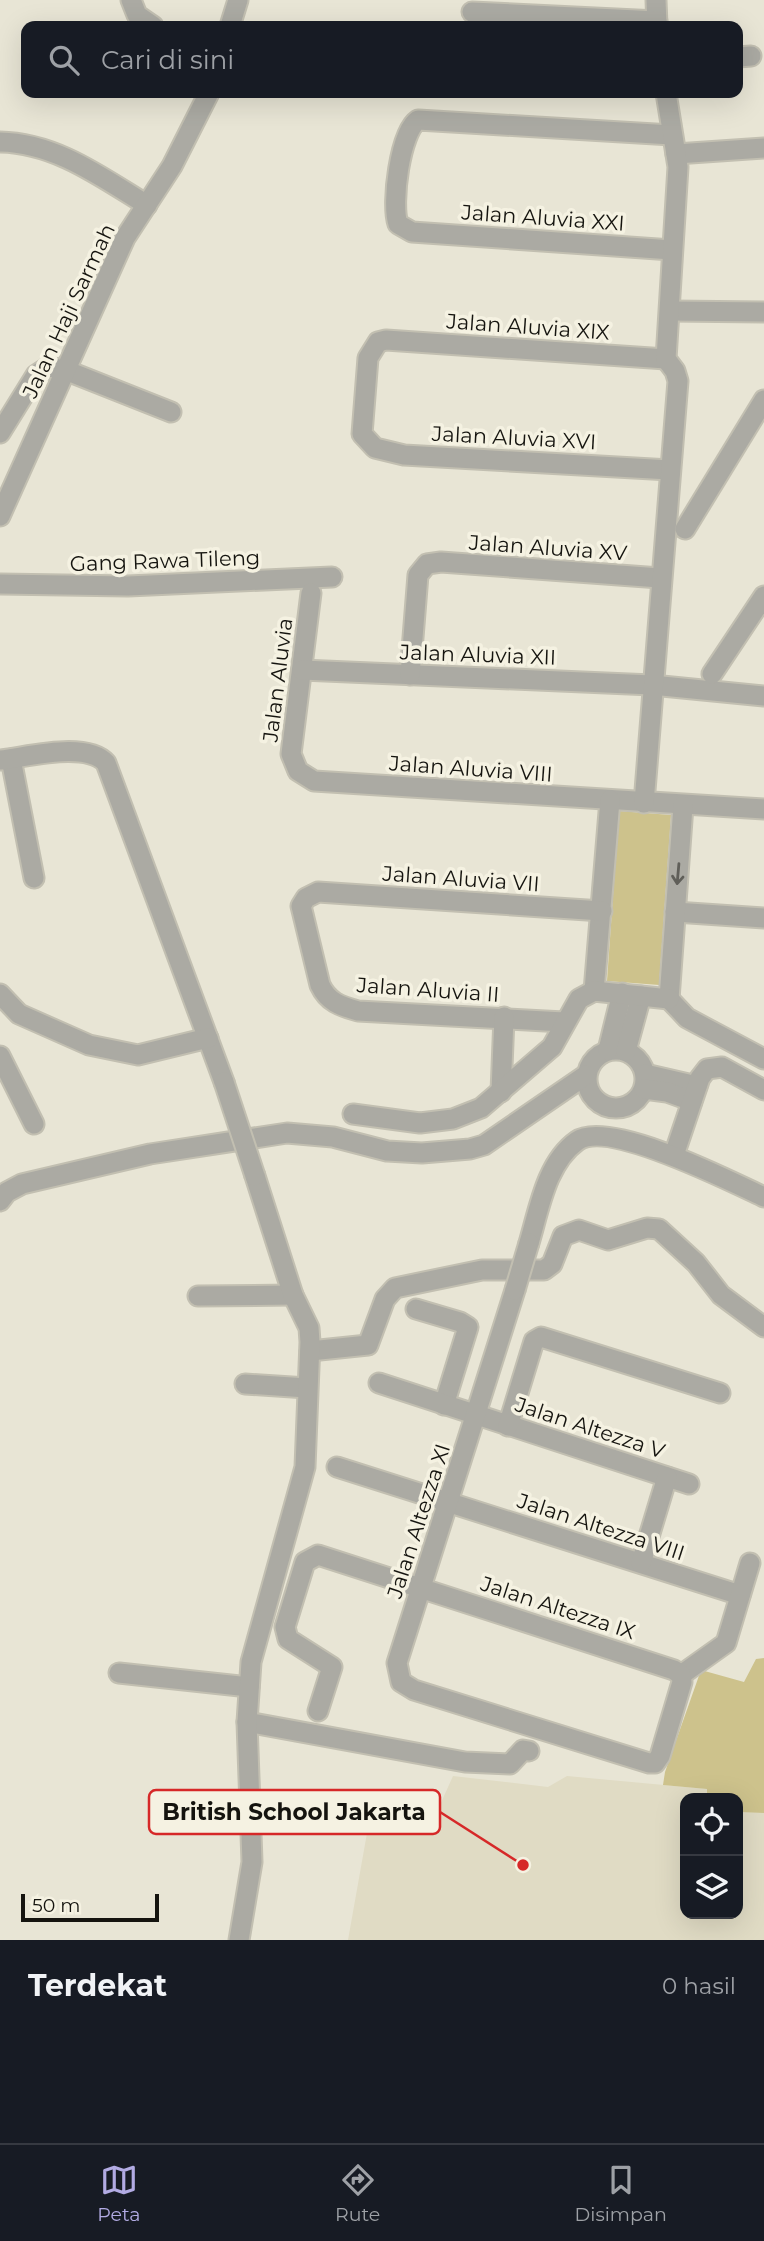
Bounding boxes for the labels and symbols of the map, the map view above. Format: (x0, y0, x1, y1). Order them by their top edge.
street label: Jalan Aluvia XXI (460, 199, 625, 236)
street label: Jalan Haji Sarmah (17, 220, 120, 403)
street label: Jalan Aluvia XIX (445, 308, 611, 345)
street label: Jalan Aluvia XVI (430, 421, 597, 454)
street label: Jalan Aluvia XV (467, 529, 628, 566)
street label: Gang Rawa Tileng (69, 545, 261, 576)
street label: Jalan Aluvia (257, 616, 298, 744)
street label: Jalan Aluvia XII (398, 639, 557, 670)
street label: Jalan Aluvia VIII (387, 750, 554, 787)
street label: Jalan Aluvia VII (381, 860, 540, 896)
one-way arrow (671, 862, 684, 884)
street label: Jalan Aluvia II (355, 972, 500, 1007)
street label: Jalan Altezza V (511, 1391, 668, 1464)
street label: Jalan Altezza XI (381, 1440, 455, 1602)
street label: Jalan Altezza VIII (513, 1487, 688, 1565)
street label: Jalan Altezza IX (477, 1570, 639, 1644)
callout: British School Jakarta (149, 1790, 440, 1834)
text: British School Jakarta (162, 1798, 426, 1826)
scale bar (21, 1891, 159, 1923)

